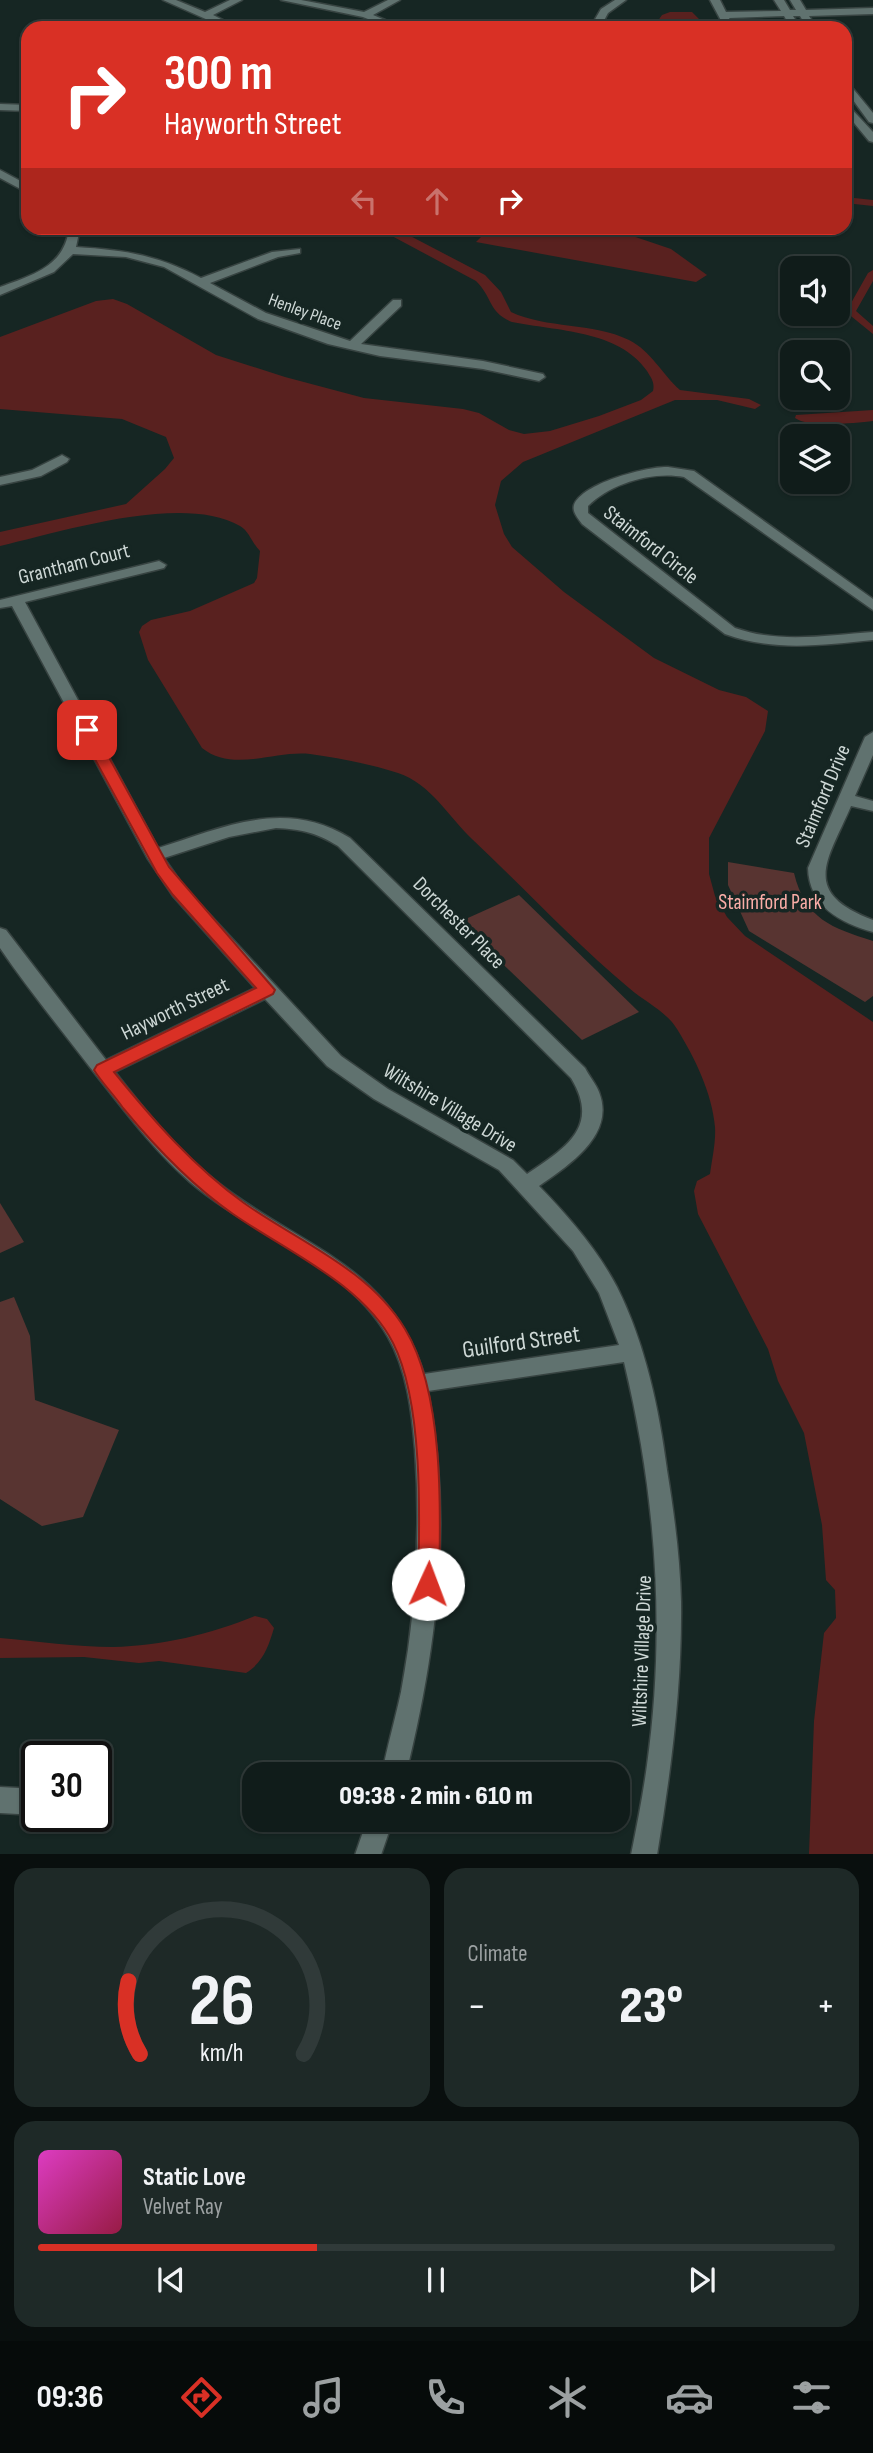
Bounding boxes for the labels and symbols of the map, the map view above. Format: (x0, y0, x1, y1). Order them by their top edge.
street label: Henley Place (265, 289, 345, 335)
street label: Staimford Circle (599, 500, 703, 590)
street label: Grantham Court (16, 538, 132, 590)
pin (57, 700, 117, 760)
street label: Staimford Drive (790, 741, 856, 851)
street label: Dorchester Place (408, 872, 510, 974)
park label: Staimford Park (718, 890, 822, 915)
street label: Hayworth Street (117, 972, 233, 1046)
street label: Wiltshire Village Drive (379, 1058, 521, 1158)
street label: Guilford Street (460, 1319, 582, 1365)
position arrow (391, 1547, 465, 1621)
street label: Wiltshire Village Drive (627, 1575, 657, 1727)
speed limit sign: 30 (21, 1741, 112, 1832)

